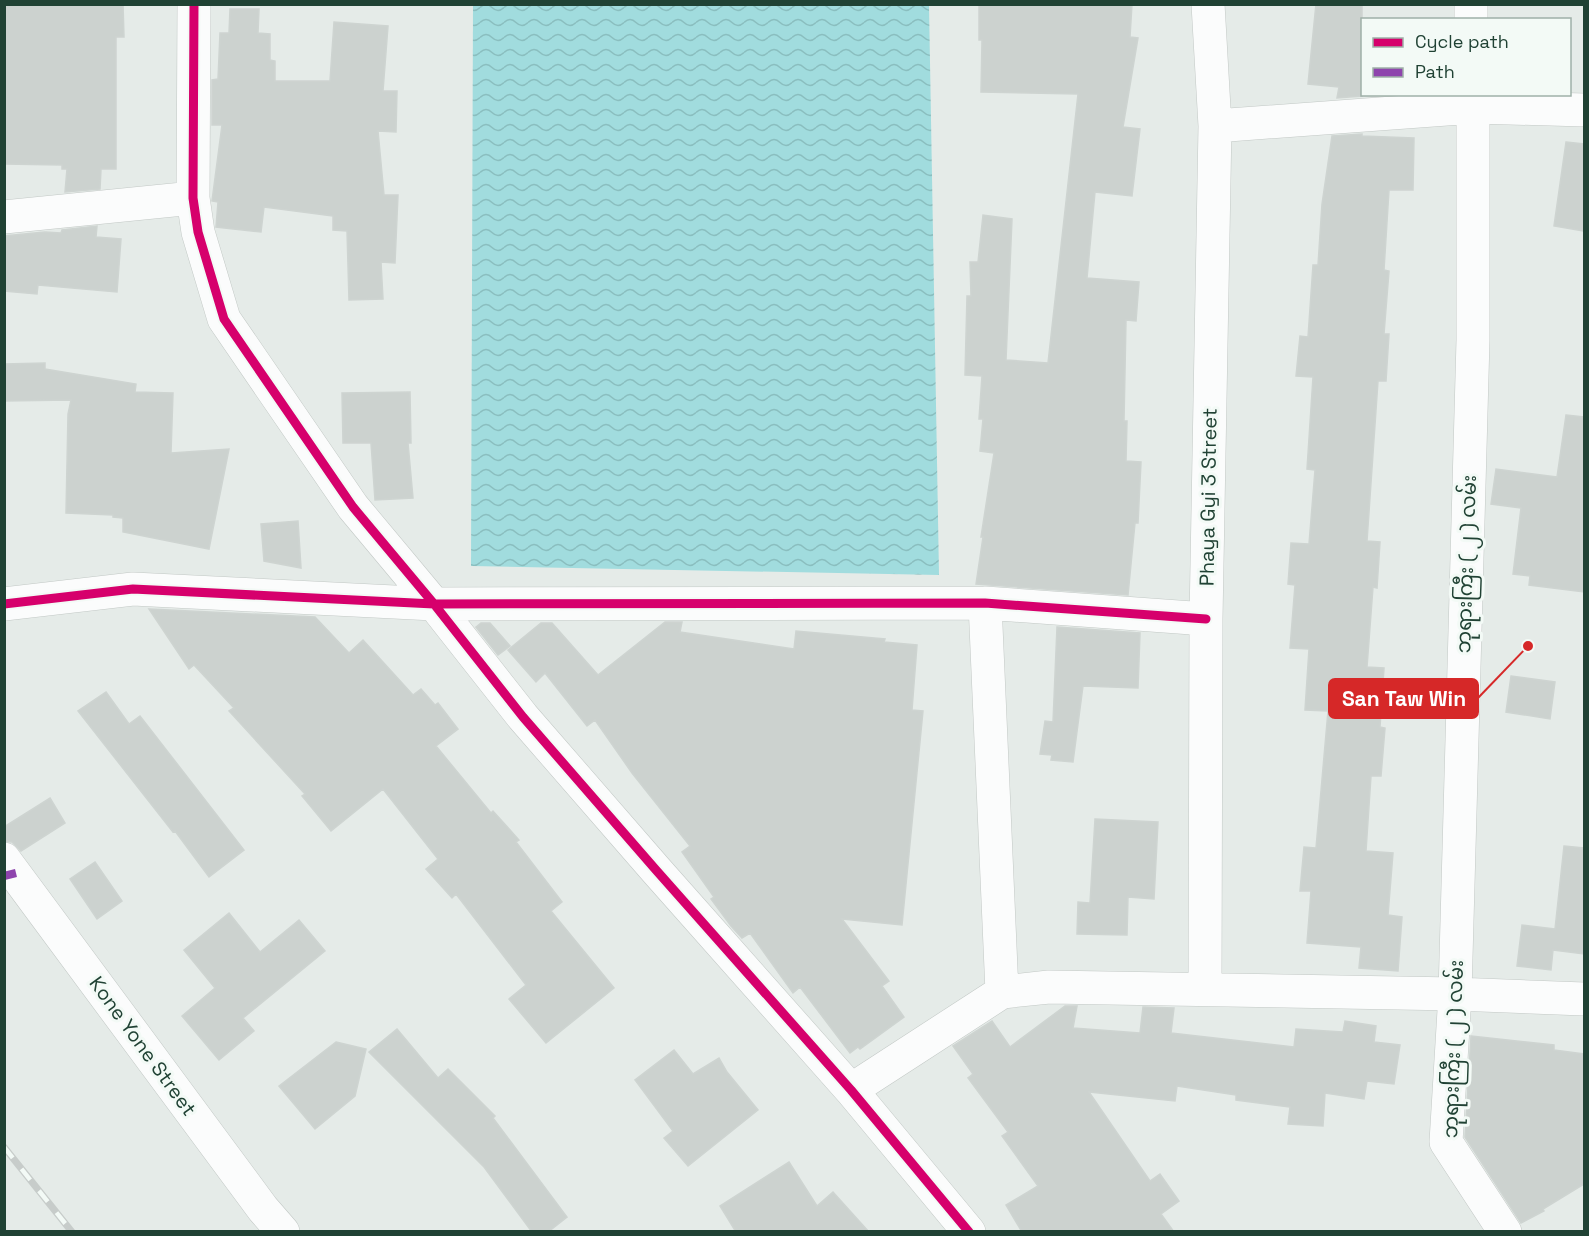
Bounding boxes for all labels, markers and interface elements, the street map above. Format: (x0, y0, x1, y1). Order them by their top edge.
legend (1361, 18, 1571, 96)
text: Cycle path (1415, 30, 1509, 53)
text: Path (1415, 60, 1455, 83)
street label: Phaya Gyi 3 Street (1193, 408, 1223, 586)
street label: ဘုရားကြီး ( ၂ ) လမ်း (1449, 474, 1486, 654)
callout: San Taw Win (1329, 679, 1478, 718)
text: San Taw Win (1342, 685, 1466, 712)
street label: ဘုရားကြီး ( ၂ ) လမ်း (1436, 959, 1473, 1139)
street label: Kone Yone Street (84, 971, 202, 1121)

